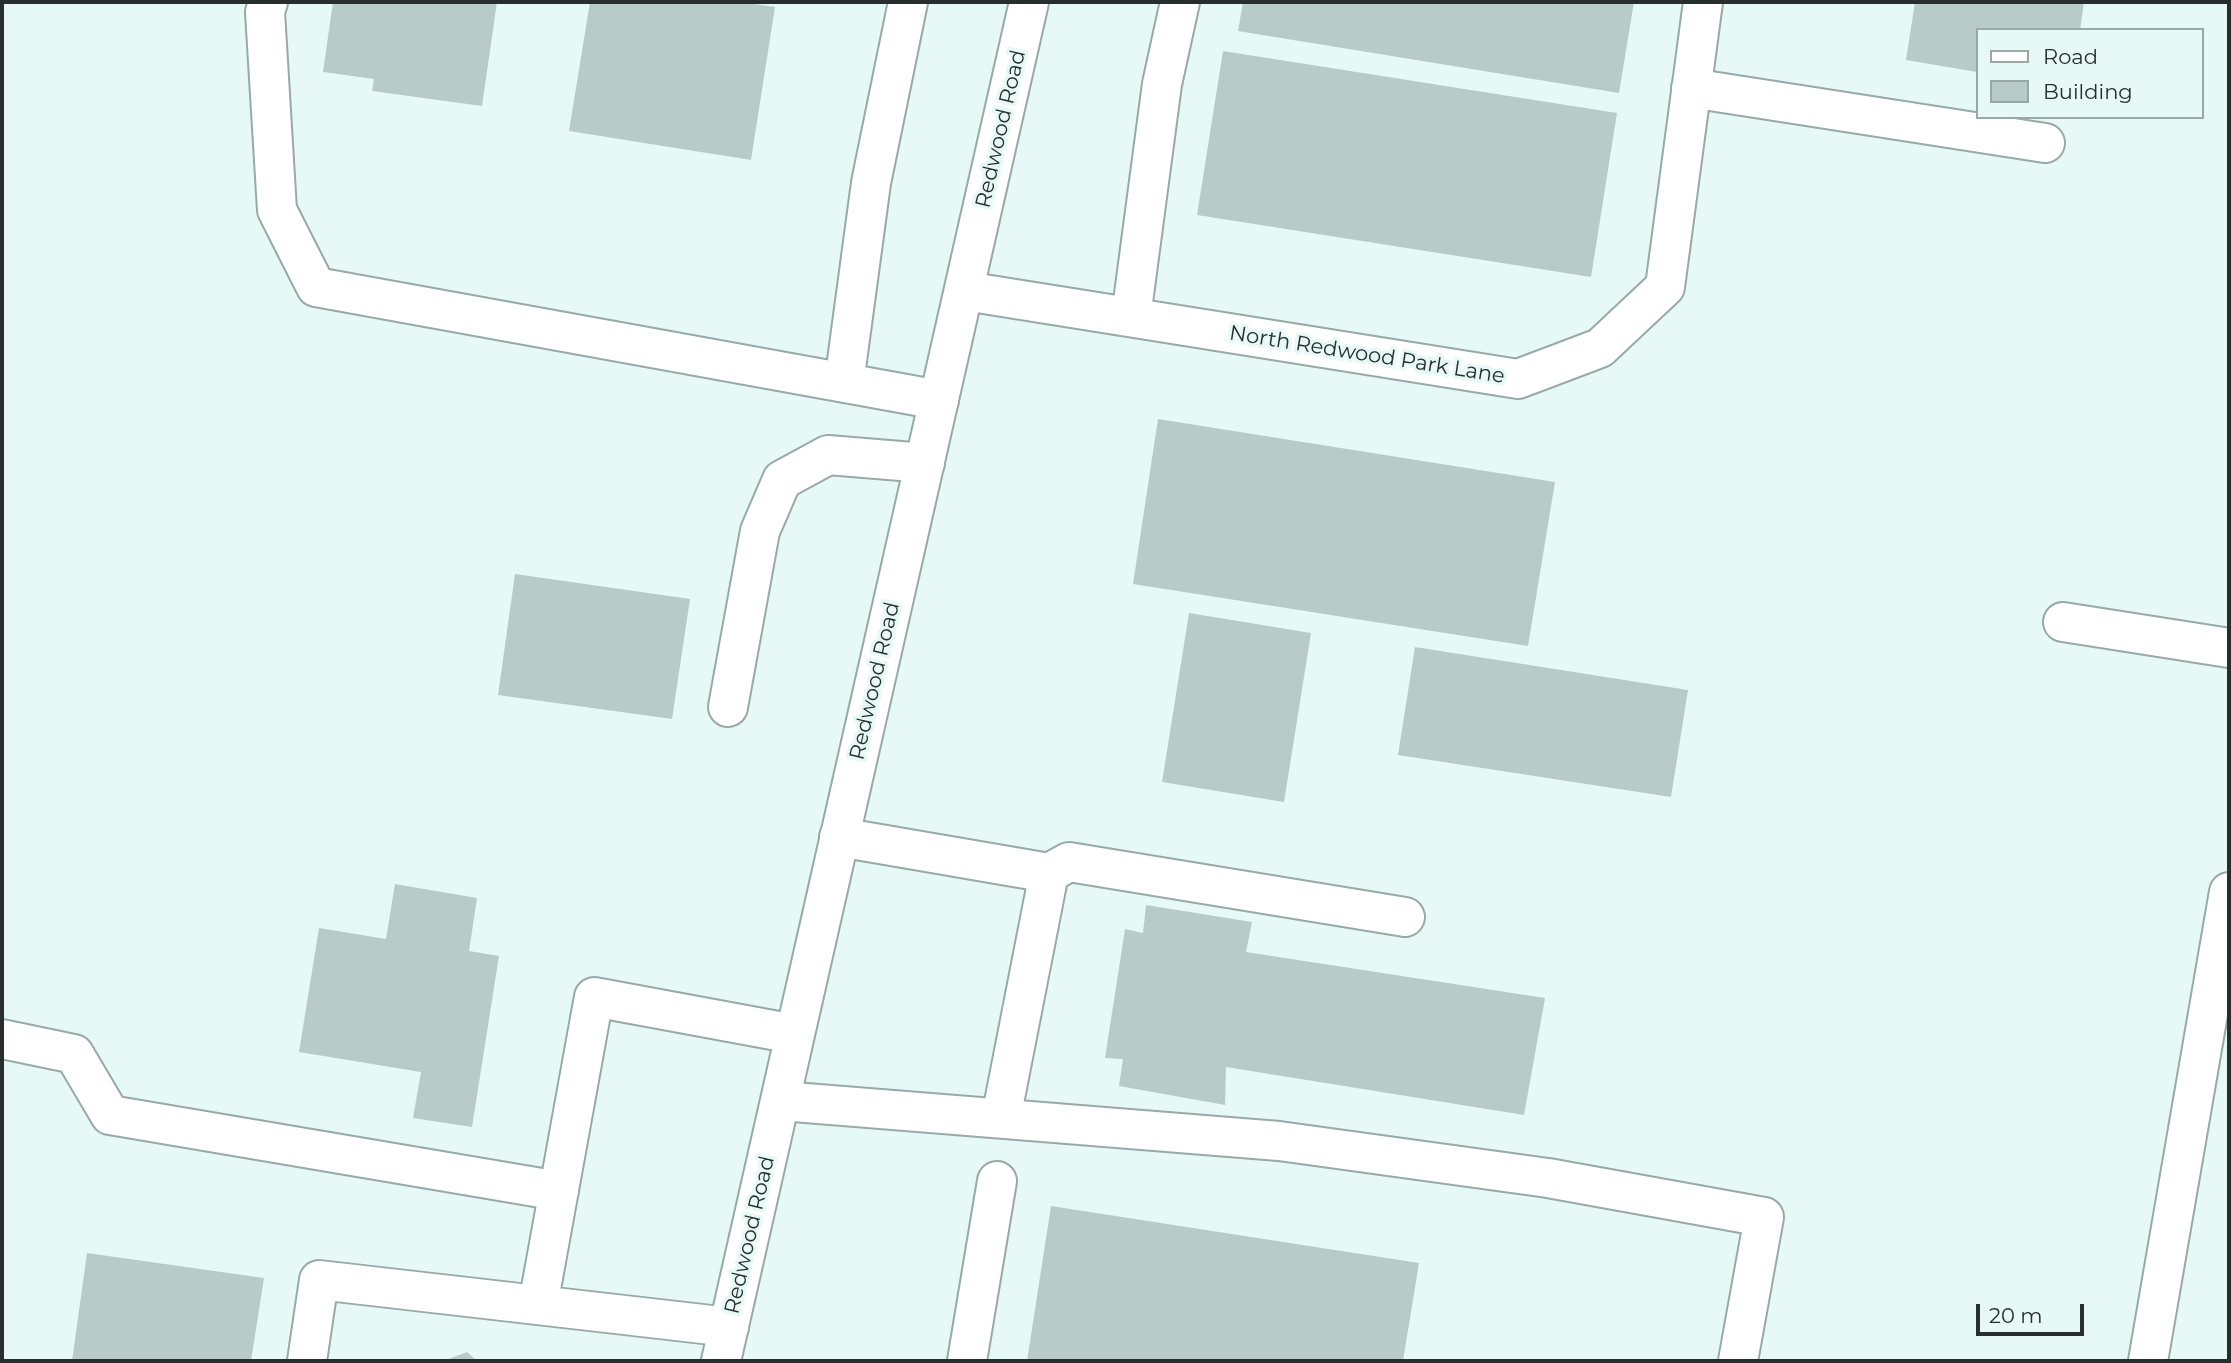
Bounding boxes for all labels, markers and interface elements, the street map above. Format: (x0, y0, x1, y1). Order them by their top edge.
legend (1976, 28, 2203, 119)
text: Road (2043, 44, 2098, 69)
street label: Redwood Road (971, 48, 1031, 210)
text: Building (2043, 79, 2133, 104)
street label: North Redwood Park Lane (1227, 321, 1507, 389)
street label: Redwood Road (845, 600, 905, 762)
street label: Redwood Road (720, 1154, 780, 1316)
scale bar (1979, 1290, 2088, 1334)
text: 20 m (1989, 1303, 2043, 1328)

